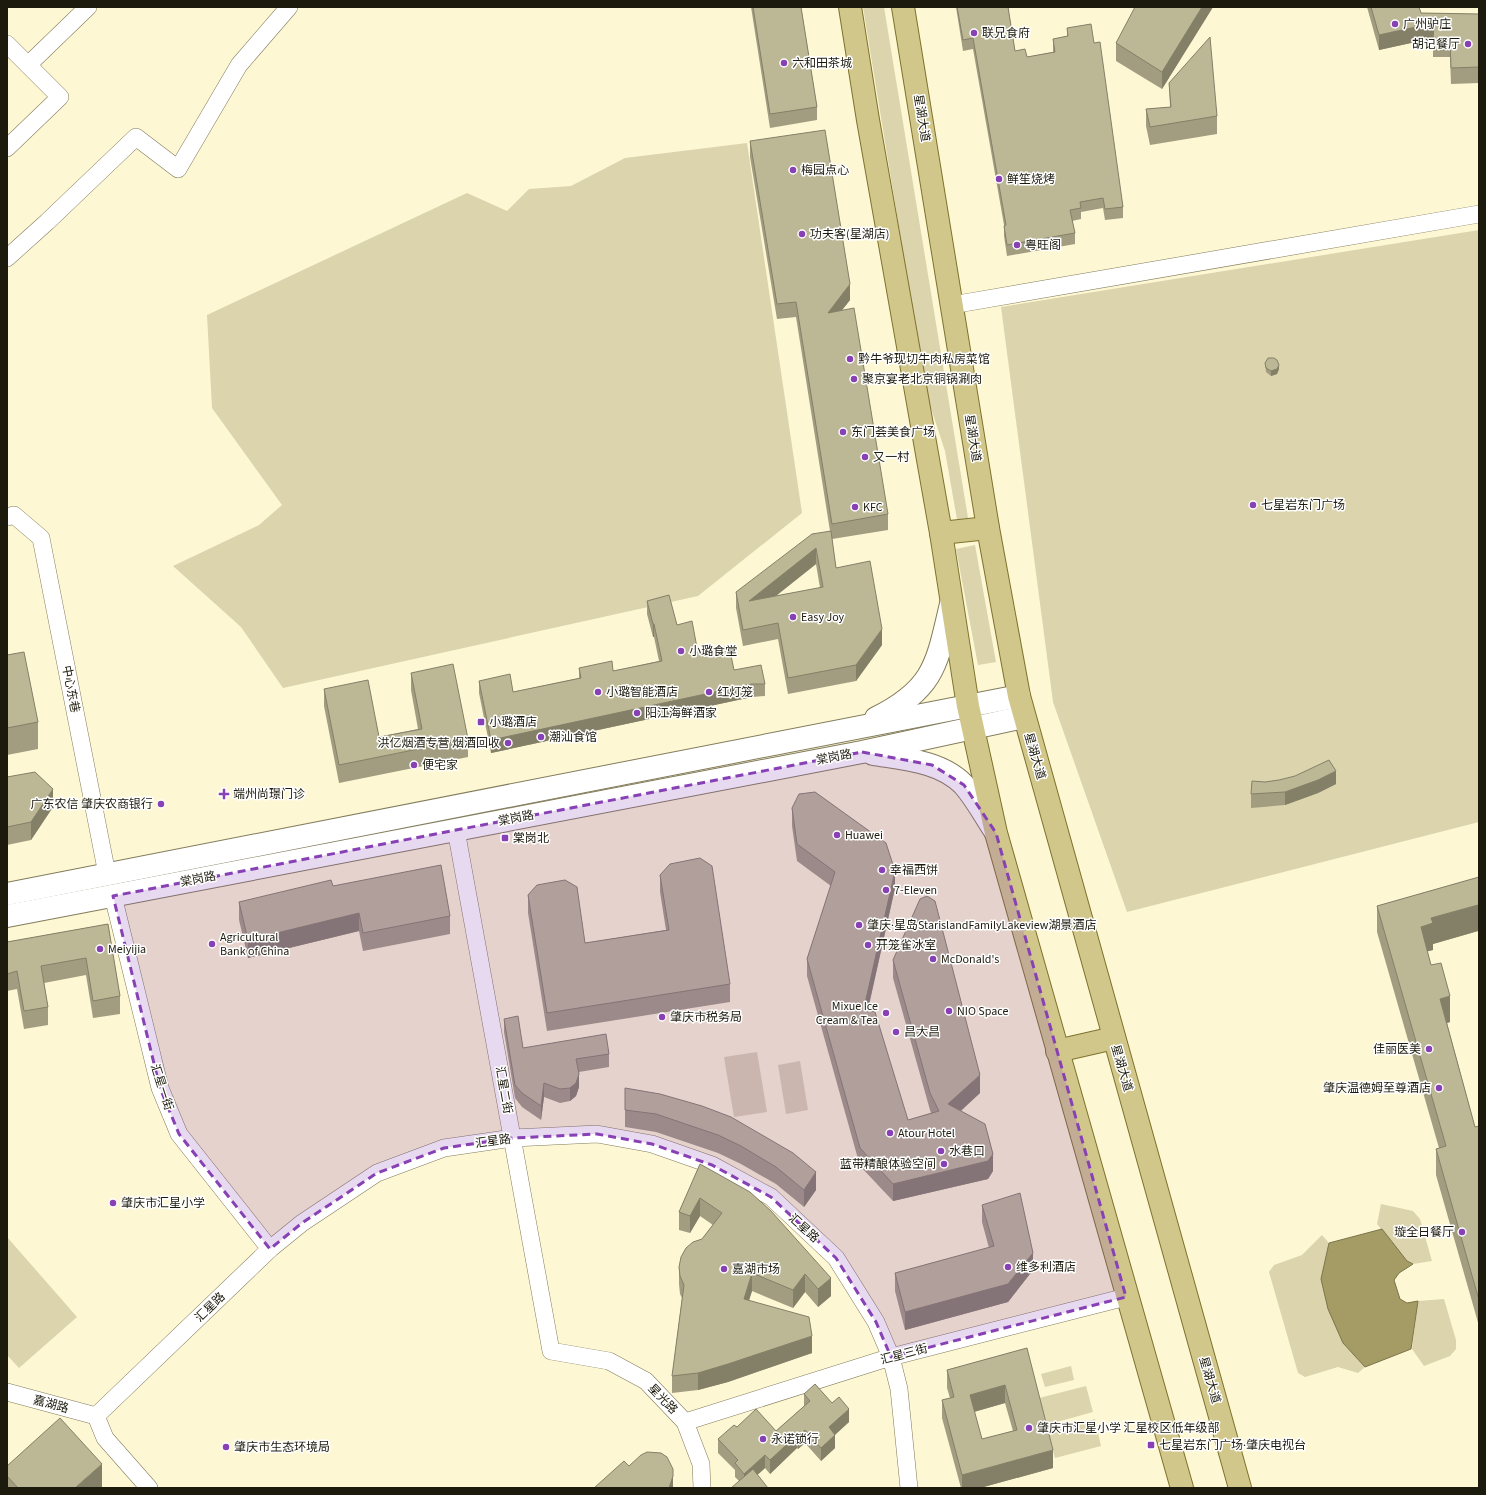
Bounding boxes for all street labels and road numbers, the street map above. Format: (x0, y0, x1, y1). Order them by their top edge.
street label: 星湖大道 (909, 93, 934, 143)
street label: 星湖大道 (960, 413, 985, 463)
street label: 中心东巷 (58, 664, 83, 714)
street label: 星湖大道 (1020, 731, 1049, 782)
street label: 棠岗路 (815, 746, 853, 769)
street label: 棠岗路 (497, 807, 535, 830)
street label: 棠岗路 (179, 868, 217, 891)
street label: 星湖大道 (1107, 1043, 1136, 1094)
street label: 汇星一街 (146, 1062, 177, 1113)
street label: 汇星二街 (491, 1065, 516, 1115)
street label: 汇星路 (474, 1131, 512, 1152)
street label: 汇星路 (785, 1210, 823, 1247)
street label: 汇星路 (191, 1289, 229, 1326)
street label: 汇星三街 (879, 1340, 930, 1369)
street label: 星湖大道 (1195, 1355, 1224, 1406)
street label: 星光路 (644, 1380, 681, 1418)
street label: 嘉湖路 (31, 1392, 70, 1417)

